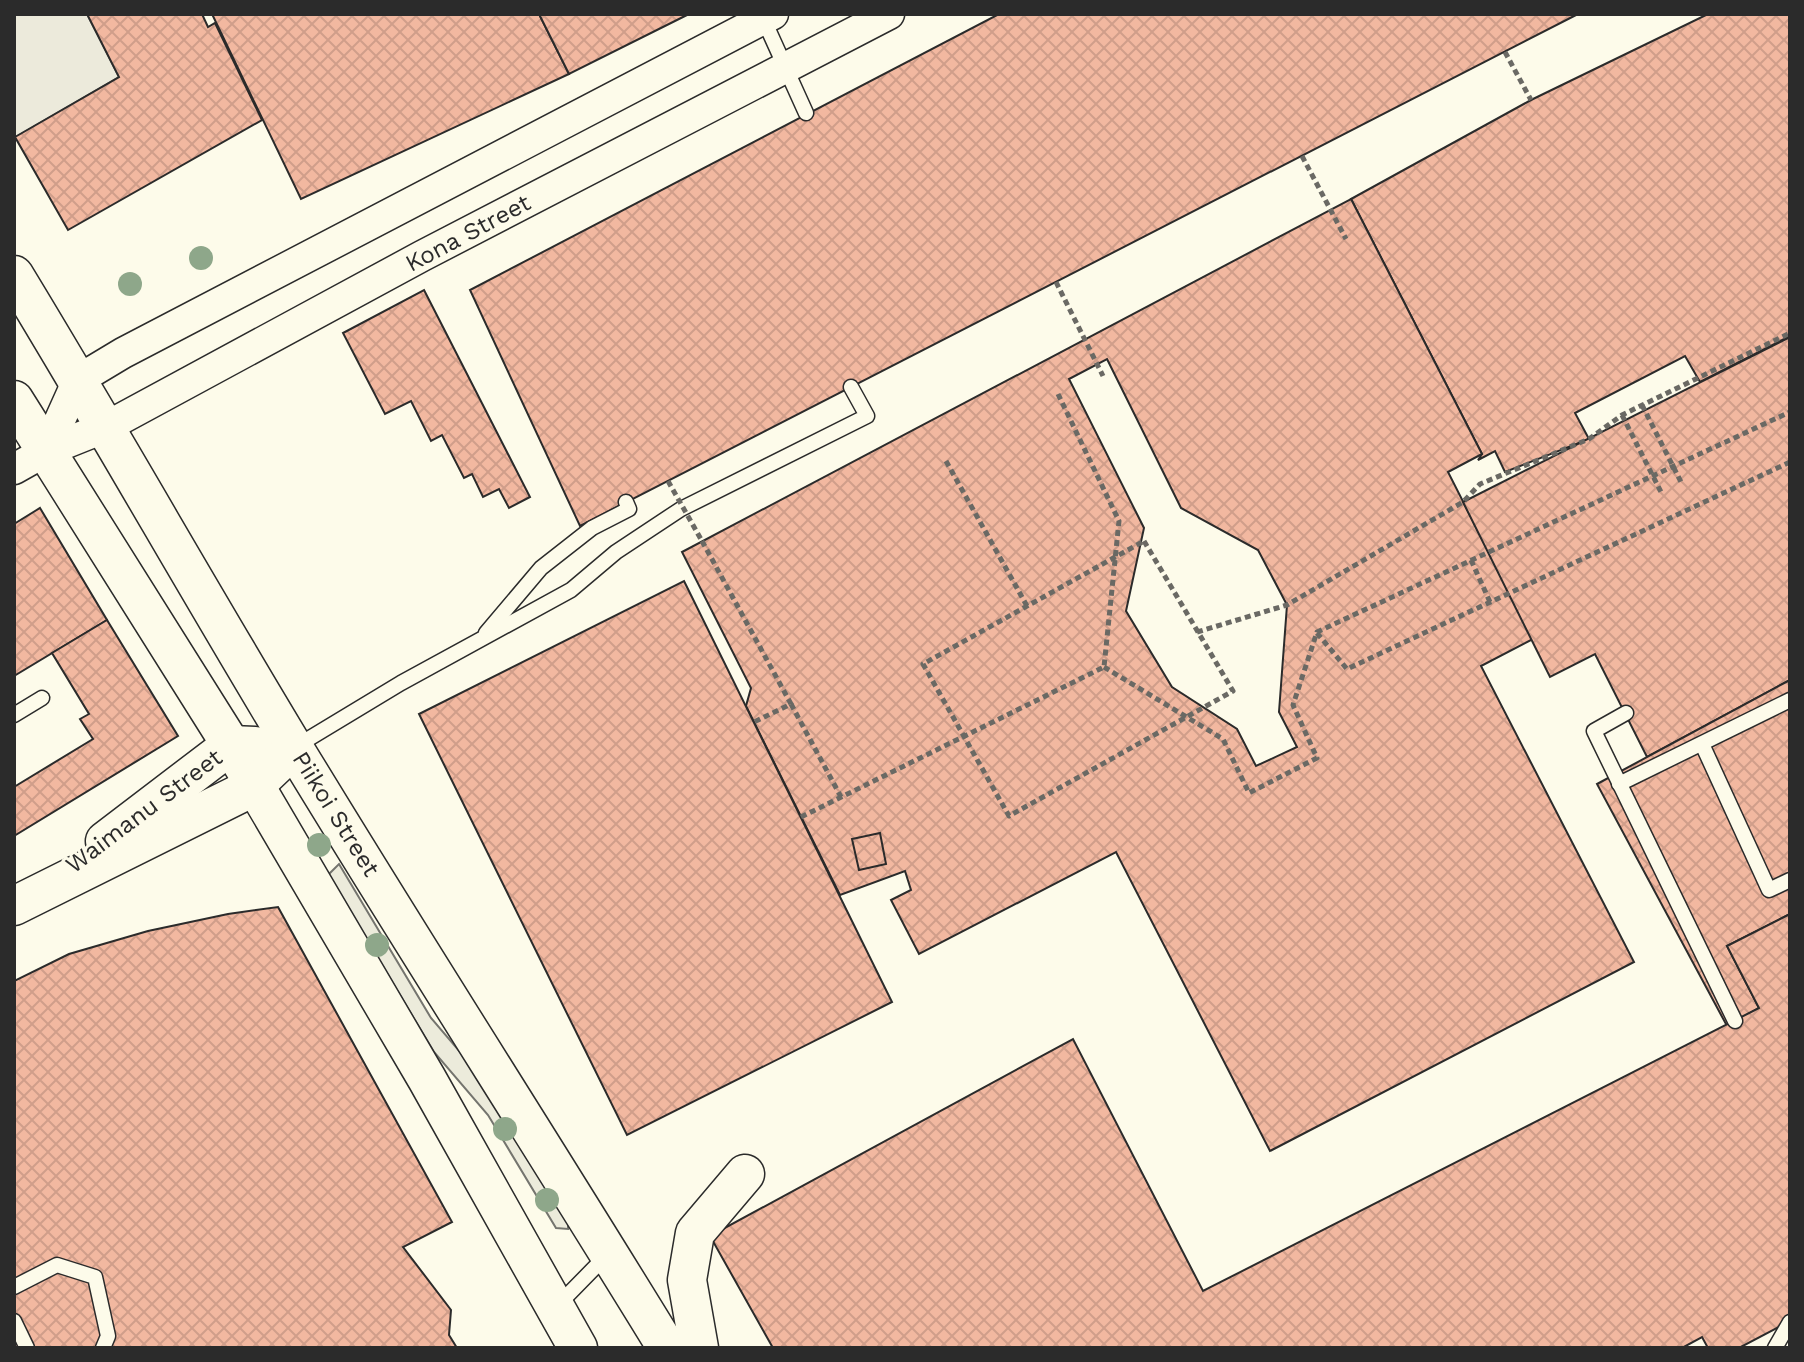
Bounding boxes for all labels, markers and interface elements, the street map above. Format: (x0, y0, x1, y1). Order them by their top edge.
street label: Kona Street (401, 188, 535, 278)
street label: Waimanu Street (60, 743, 228, 879)
street label: Piikoi Street (287, 746, 385, 882)

